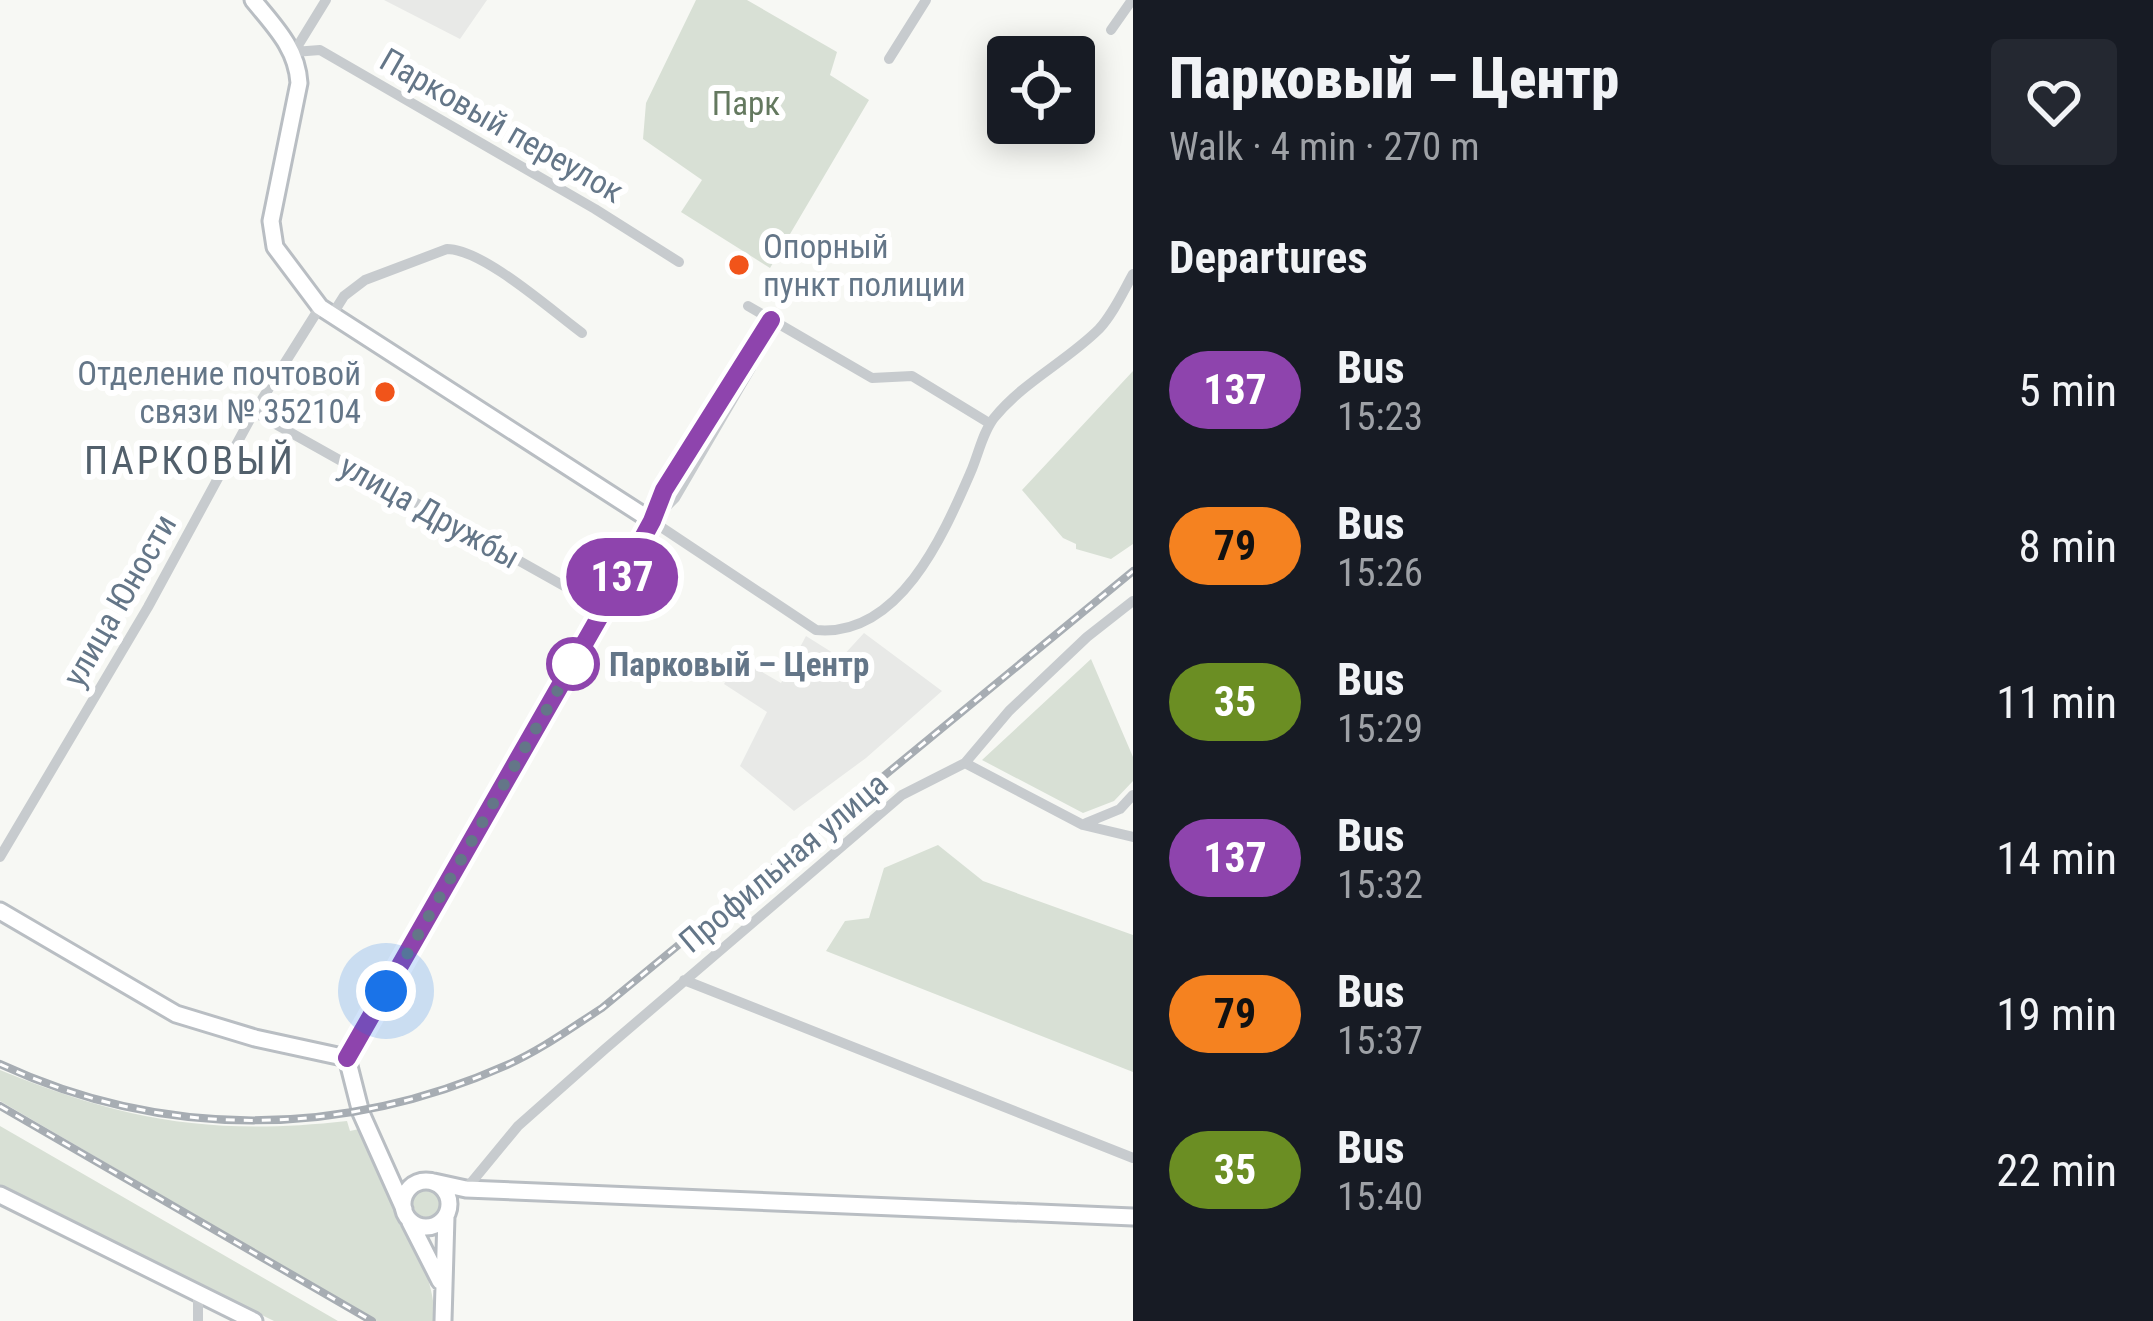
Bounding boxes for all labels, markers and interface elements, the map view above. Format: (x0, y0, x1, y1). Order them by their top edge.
map controls (987, 36, 1095, 144)
button: locate (987, 36, 1095, 144)
button: heart (1991, 39, 2117, 165)
street label: Парковый переулок (373, 40, 630, 211)
text: Парковый – Центр (1169, 45, 1619, 112)
park label: Парк (712, 84, 780, 123)
text: Walk · 4 min · 270 m (1169, 124, 1480, 170)
place label: Опорный пункт полиции (763, 227, 965, 304)
text: Departures (1169, 231, 1368, 284)
marker: Опорный пункт полиции (726, 252, 752, 278)
text: Bus (1337, 341, 1405, 394)
place label: Отделение почтовой связи № 352104 (77, 354, 361, 431)
text: 5 min (2018, 364, 2117, 417)
text: 137 (1203, 365, 1267, 414)
marker: Отделение почтовой связи № 352104 (372, 379, 398, 405)
text: 15:23 (1337, 394, 1423, 440)
district label: ПАРКОВЫЙ (84, 438, 296, 484)
street label: улица Дружбы (333, 446, 526, 577)
text: Bus (1337, 497, 1405, 550)
street label: улица Юности (55, 507, 184, 693)
text: 8 min (2018, 520, 2117, 573)
text: 79 (1214, 521, 1256, 570)
line badge: 137 (553, 538, 691, 616)
text: 15:26 (1337, 550, 1423, 596)
text: 137 (590, 552, 654, 601)
marker: Парковый – Центр (548, 639, 598, 689)
place label: Парковый – Центр (609, 645, 869, 684)
text: Bus (1337, 653, 1405, 706)
text: 11 min (1996, 676, 2117, 729)
text: 35 (1214, 677, 1256, 726)
text: 15:29 (1337, 706, 1423, 752)
street label: Профильная улица (671, 764, 895, 961)
text: Bus (1337, 809, 1405, 862)
text: 14 min (1996, 832, 2117, 885)
text: 137 (1203, 833, 1267, 882)
text: 15:32 (1337, 862, 1423, 908)
your location (356, 961, 416, 1021)
text: Bus (1337, 965, 1405, 1018)
text: 19 min (1996, 988, 2117, 1041)
text: 79 (1214, 989, 1256, 1038)
text: 15:37 (1337, 1018, 1423, 1064)
text: Bus (1337, 1121, 1405, 1174)
text: 22 min (1996, 1144, 2117, 1197)
text: 35 (1214, 1145, 1256, 1194)
text: 15:40 (1337, 1174, 1423, 1220)

